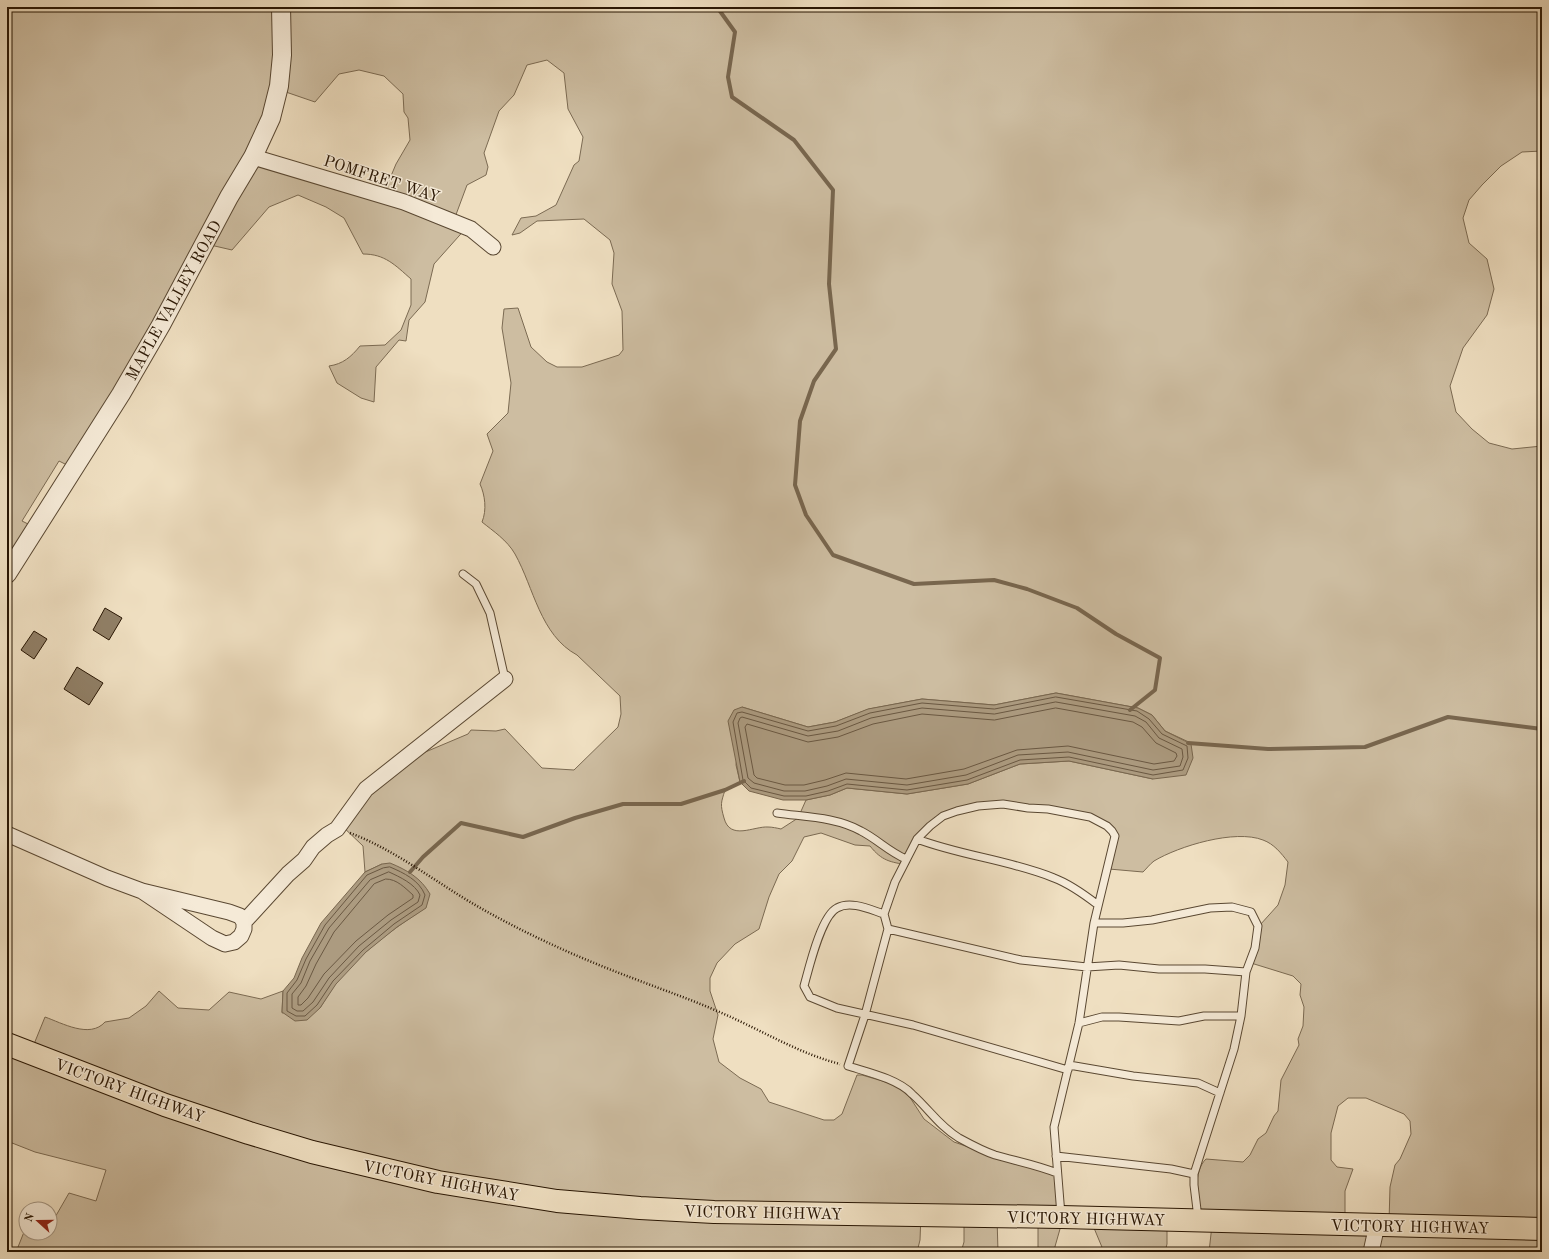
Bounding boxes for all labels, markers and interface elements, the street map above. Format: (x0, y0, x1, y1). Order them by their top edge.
street label: POMFRET WAY (321, 154, 442, 206)
street label: MAPLE VALLEY ROAD (124, 218, 225, 384)
street label: VICTORY HIGHWAY (52, 1057, 207, 1127)
street label: VICTORY HIGHWAY (361, 1159, 520, 1205)
north arrow (18, 1201, 58, 1241)
street label: VICTORY HIGHWAY (684, 1205, 843, 1223)
street label: VICTORY HIGHWAY (1007, 1211, 1166, 1229)
text: N (23, 1212, 37, 1224)
street label: VICTORY HIGHWAY (1331, 1219, 1490, 1237)

